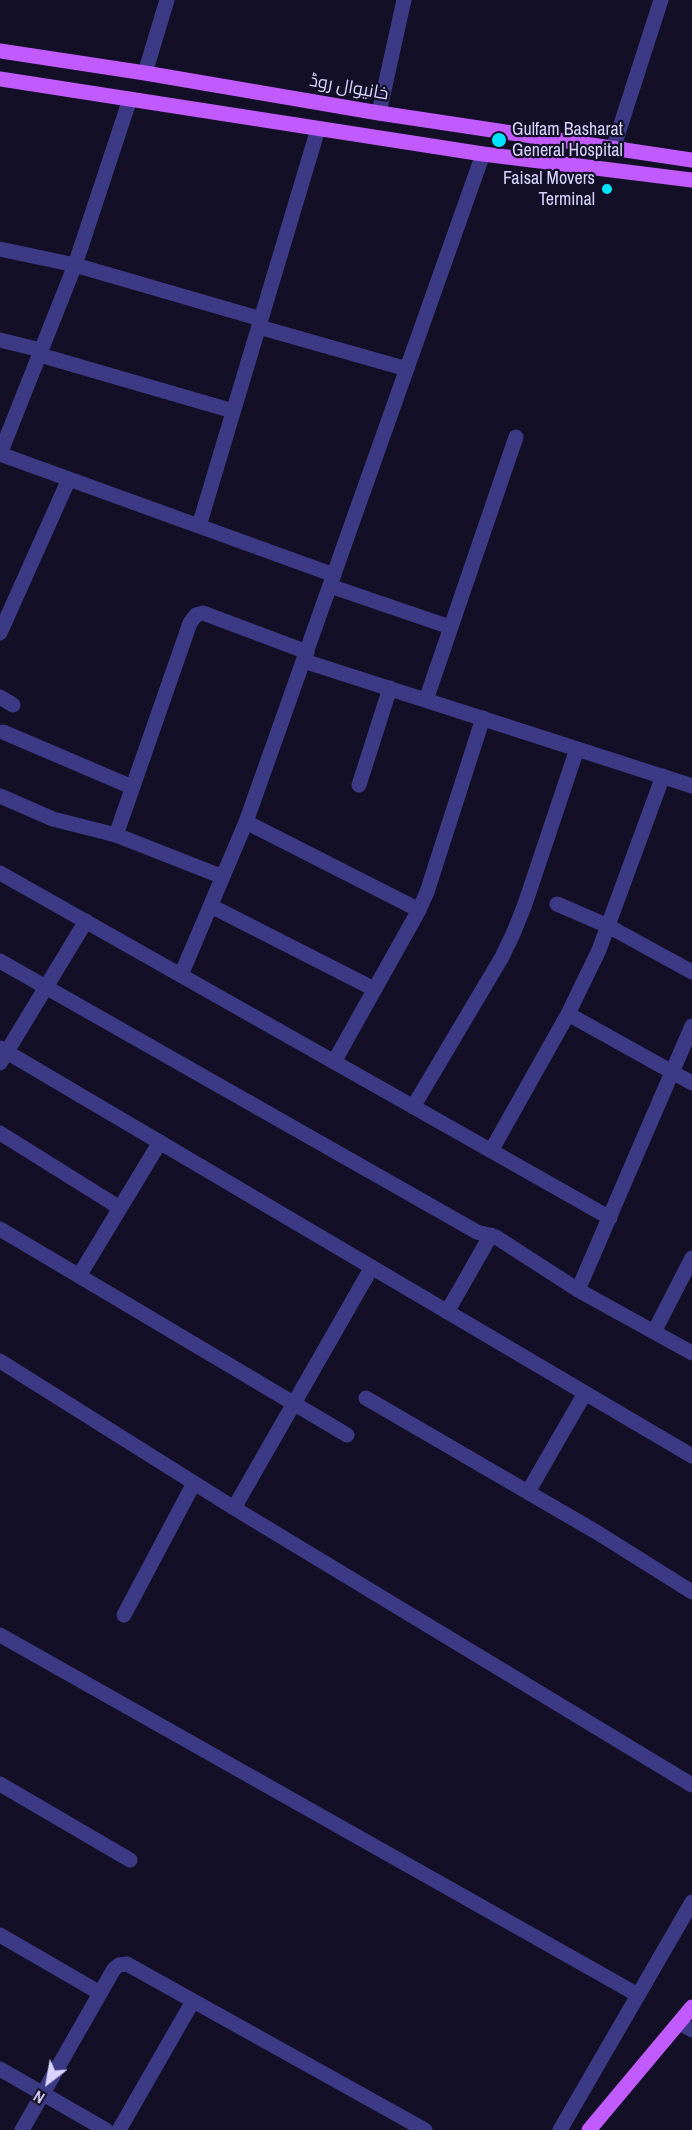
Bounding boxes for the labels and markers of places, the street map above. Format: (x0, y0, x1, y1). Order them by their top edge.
place label: Gulfam Basharat General Hospital (512, 119, 623, 162)
marker: Gulfam Basharat General Hospital (490, 131, 508, 149)
place label: Faisal Movers Terminal (503, 168, 595, 210)
marker: Faisal Movers Terminal (600, 182, 614, 196)

